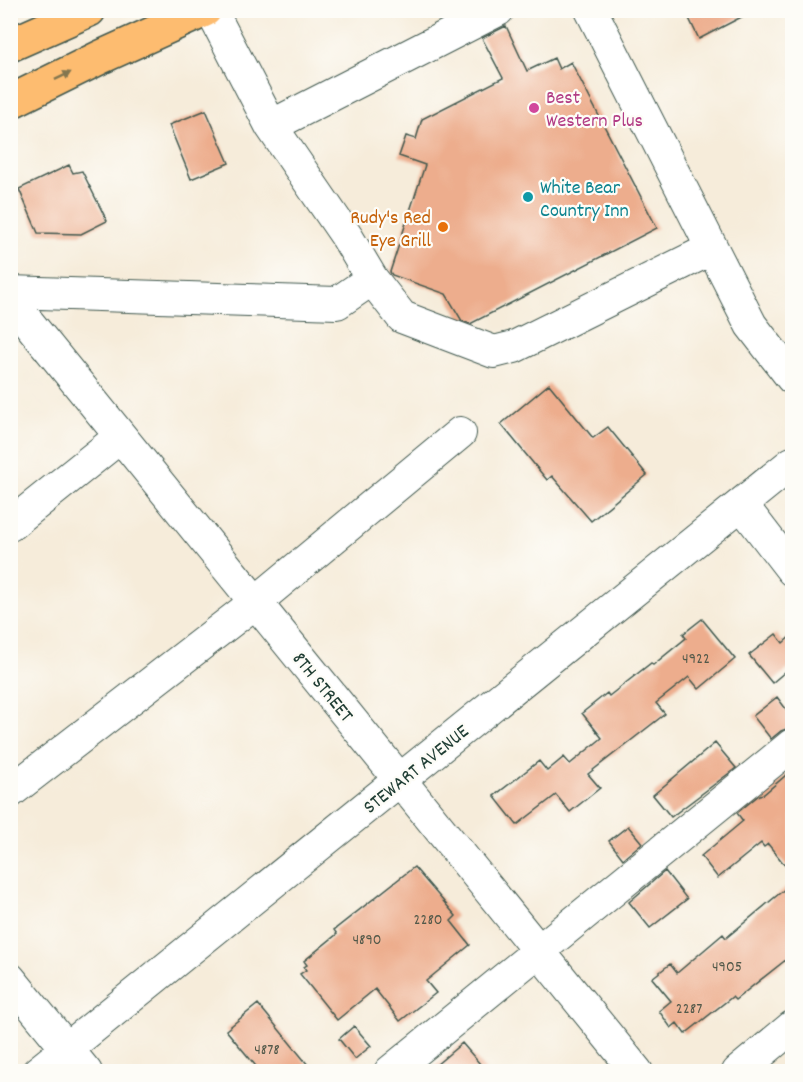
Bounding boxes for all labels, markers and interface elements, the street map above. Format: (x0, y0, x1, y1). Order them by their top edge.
one-way arrow (54, 71, 72, 81)
place label: Best Western Plus (546, 85, 643, 136)
marker: Best Western Plus (527, 101, 541, 115)
place label: White Bear Country Inn (540, 175, 629, 226)
marker: White Bear Country Inn (521, 190, 535, 204)
place label: Rudy's Red Eye Grill (350, 205, 431, 256)
marker: Rudy's Red Eye Grill (436, 220, 450, 234)
street label: 8TH STREET (284, 647, 359, 729)
house number: 4922 (682, 648, 710, 671)
street label: STEWART AVENUE (358, 719, 476, 822)
house number: 2280 (413, 909, 443, 932)
house number: 4890 (352, 929, 382, 952)
house number: 4905 (712, 956, 742, 979)
house number: 2287 (676, 998, 702, 1021)
house number: 4878 (254, 1039, 280, 1062)

